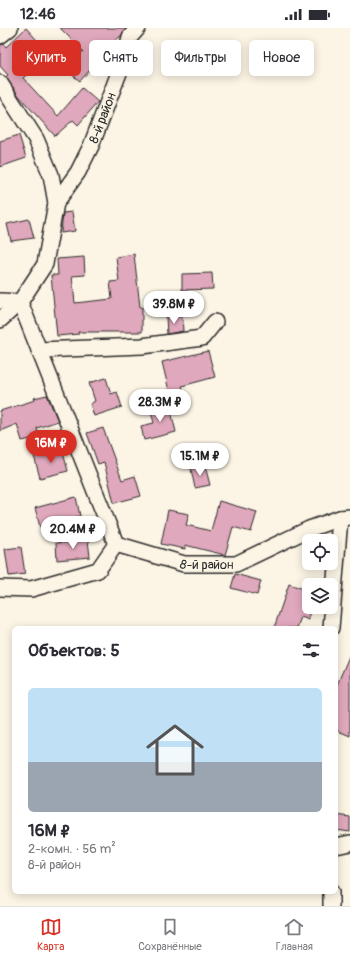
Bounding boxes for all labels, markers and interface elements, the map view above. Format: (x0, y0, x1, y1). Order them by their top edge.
text: 12:46 (20, 5, 56, 24)
chip: Купить (12, 40, 81, 76)
chip: Снять (89, 40, 153, 76)
chip: Фильтры (161, 40, 241, 76)
chip: Новое (249, 40, 314, 76)
street label: 8-й район (86, 90, 120, 146)
pin: 39.8M ₽ (137, 291, 211, 325)
text: 39.8M ₽ (152, 296, 196, 312)
pin: 28.3M ₽ (123, 389, 197, 423)
text: 28.3M ₽ (138, 394, 182, 410)
pin: 16M ₽ (23, 430, 79, 464)
text: 16M ₽ (35, 435, 67, 451)
pin: 15.1M ₽ (163, 443, 237, 477)
text: 15.1M ₽ (180, 448, 220, 464)
pin: 20.4M ₽ (36, 516, 110, 550)
text: 20.4M ₽ (50, 521, 96, 537)
map controls (302, 534, 338, 614)
button: locate (302, 534, 338, 570)
street label: 8-й район (178, 556, 233, 574)
button: layers (302, 578, 338, 614)
icon: filters (300, 639, 322, 661)
text: Объектов: 5 (28, 640, 120, 661)
icon: home (139, 714, 211, 786)
text: 16M ₽ (28, 820, 71, 841)
text: 2-комн. · 56 m² (28, 841, 116, 857)
text: 8-й район (28, 857, 81, 873)
tab: Карта (37, 916, 64, 953)
tab: Сохранённые (138, 916, 202, 953)
tab: Главная (276, 916, 313, 953)

